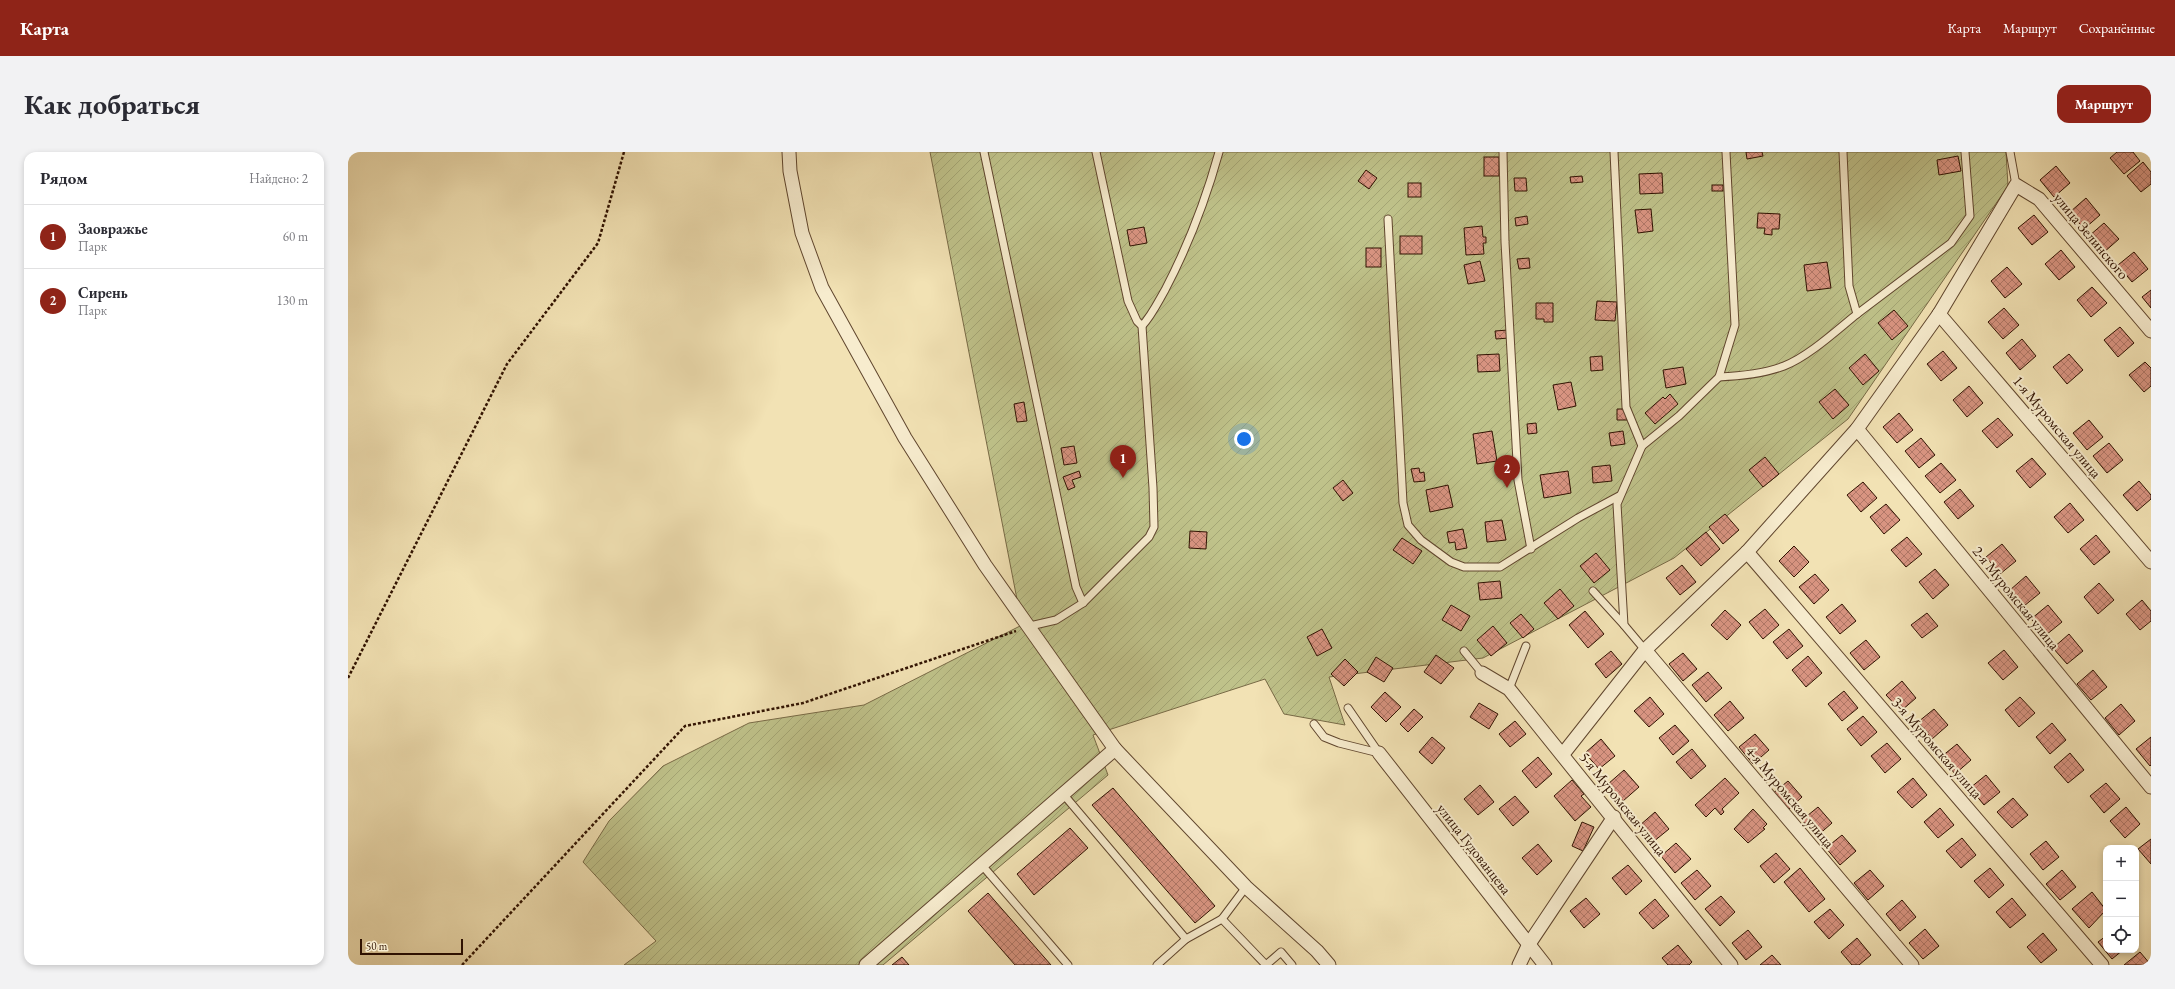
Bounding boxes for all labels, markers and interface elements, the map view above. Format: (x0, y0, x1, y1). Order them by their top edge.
text: Карта (20, 16, 69, 41)
text: Карта (1948, 19, 1981, 37)
text: Маршрут (2003, 19, 2057, 37)
text: Сохранённые (2079, 19, 2155, 37)
button: Маршрут (2057, 85, 2151, 123)
text: Как добраться (24, 86, 200, 122)
text: Рядом (40, 167, 88, 189)
text: Найдено: 2 (249, 170, 308, 187)
street label: улица Зелинского (2050, 188, 2133, 283)
text: Заовражье (78, 219, 148, 238)
text: 1 (50, 228, 56, 245)
text: 60 m (283, 228, 308, 245)
text: Парк (78, 238, 107, 255)
text: Сирень (78, 283, 128, 302)
text: 2 (50, 292, 56, 309)
text: 130 m (277, 292, 308, 309)
text: Парк (78, 302, 107, 319)
street label: 1-я Муромская улица (2009, 371, 2106, 482)
your location (1234, 429, 1254, 449)
pin: 1 (1110, 445, 1136, 478)
pin: 2 (1494, 455, 1520, 488)
street label: 2-я Муромская улица (1969, 542, 2064, 654)
street label: 3-я Муромская улица (1888, 693, 1987, 802)
street label: 4-я Муромская улица (1742, 741, 1839, 852)
street label: 5-я Муромская улица (1576, 748, 1671, 860)
street label: улица Гудованцева (1433, 799, 1516, 898)
map controls (2103, 845, 2139, 953)
button: + (2103, 845, 2139, 881)
button: − (2103, 881, 2139, 917)
button: locate (2103, 917, 2139, 953)
scale bar (360, 937, 463, 956)
text: 50 m (366, 939, 387, 953)

